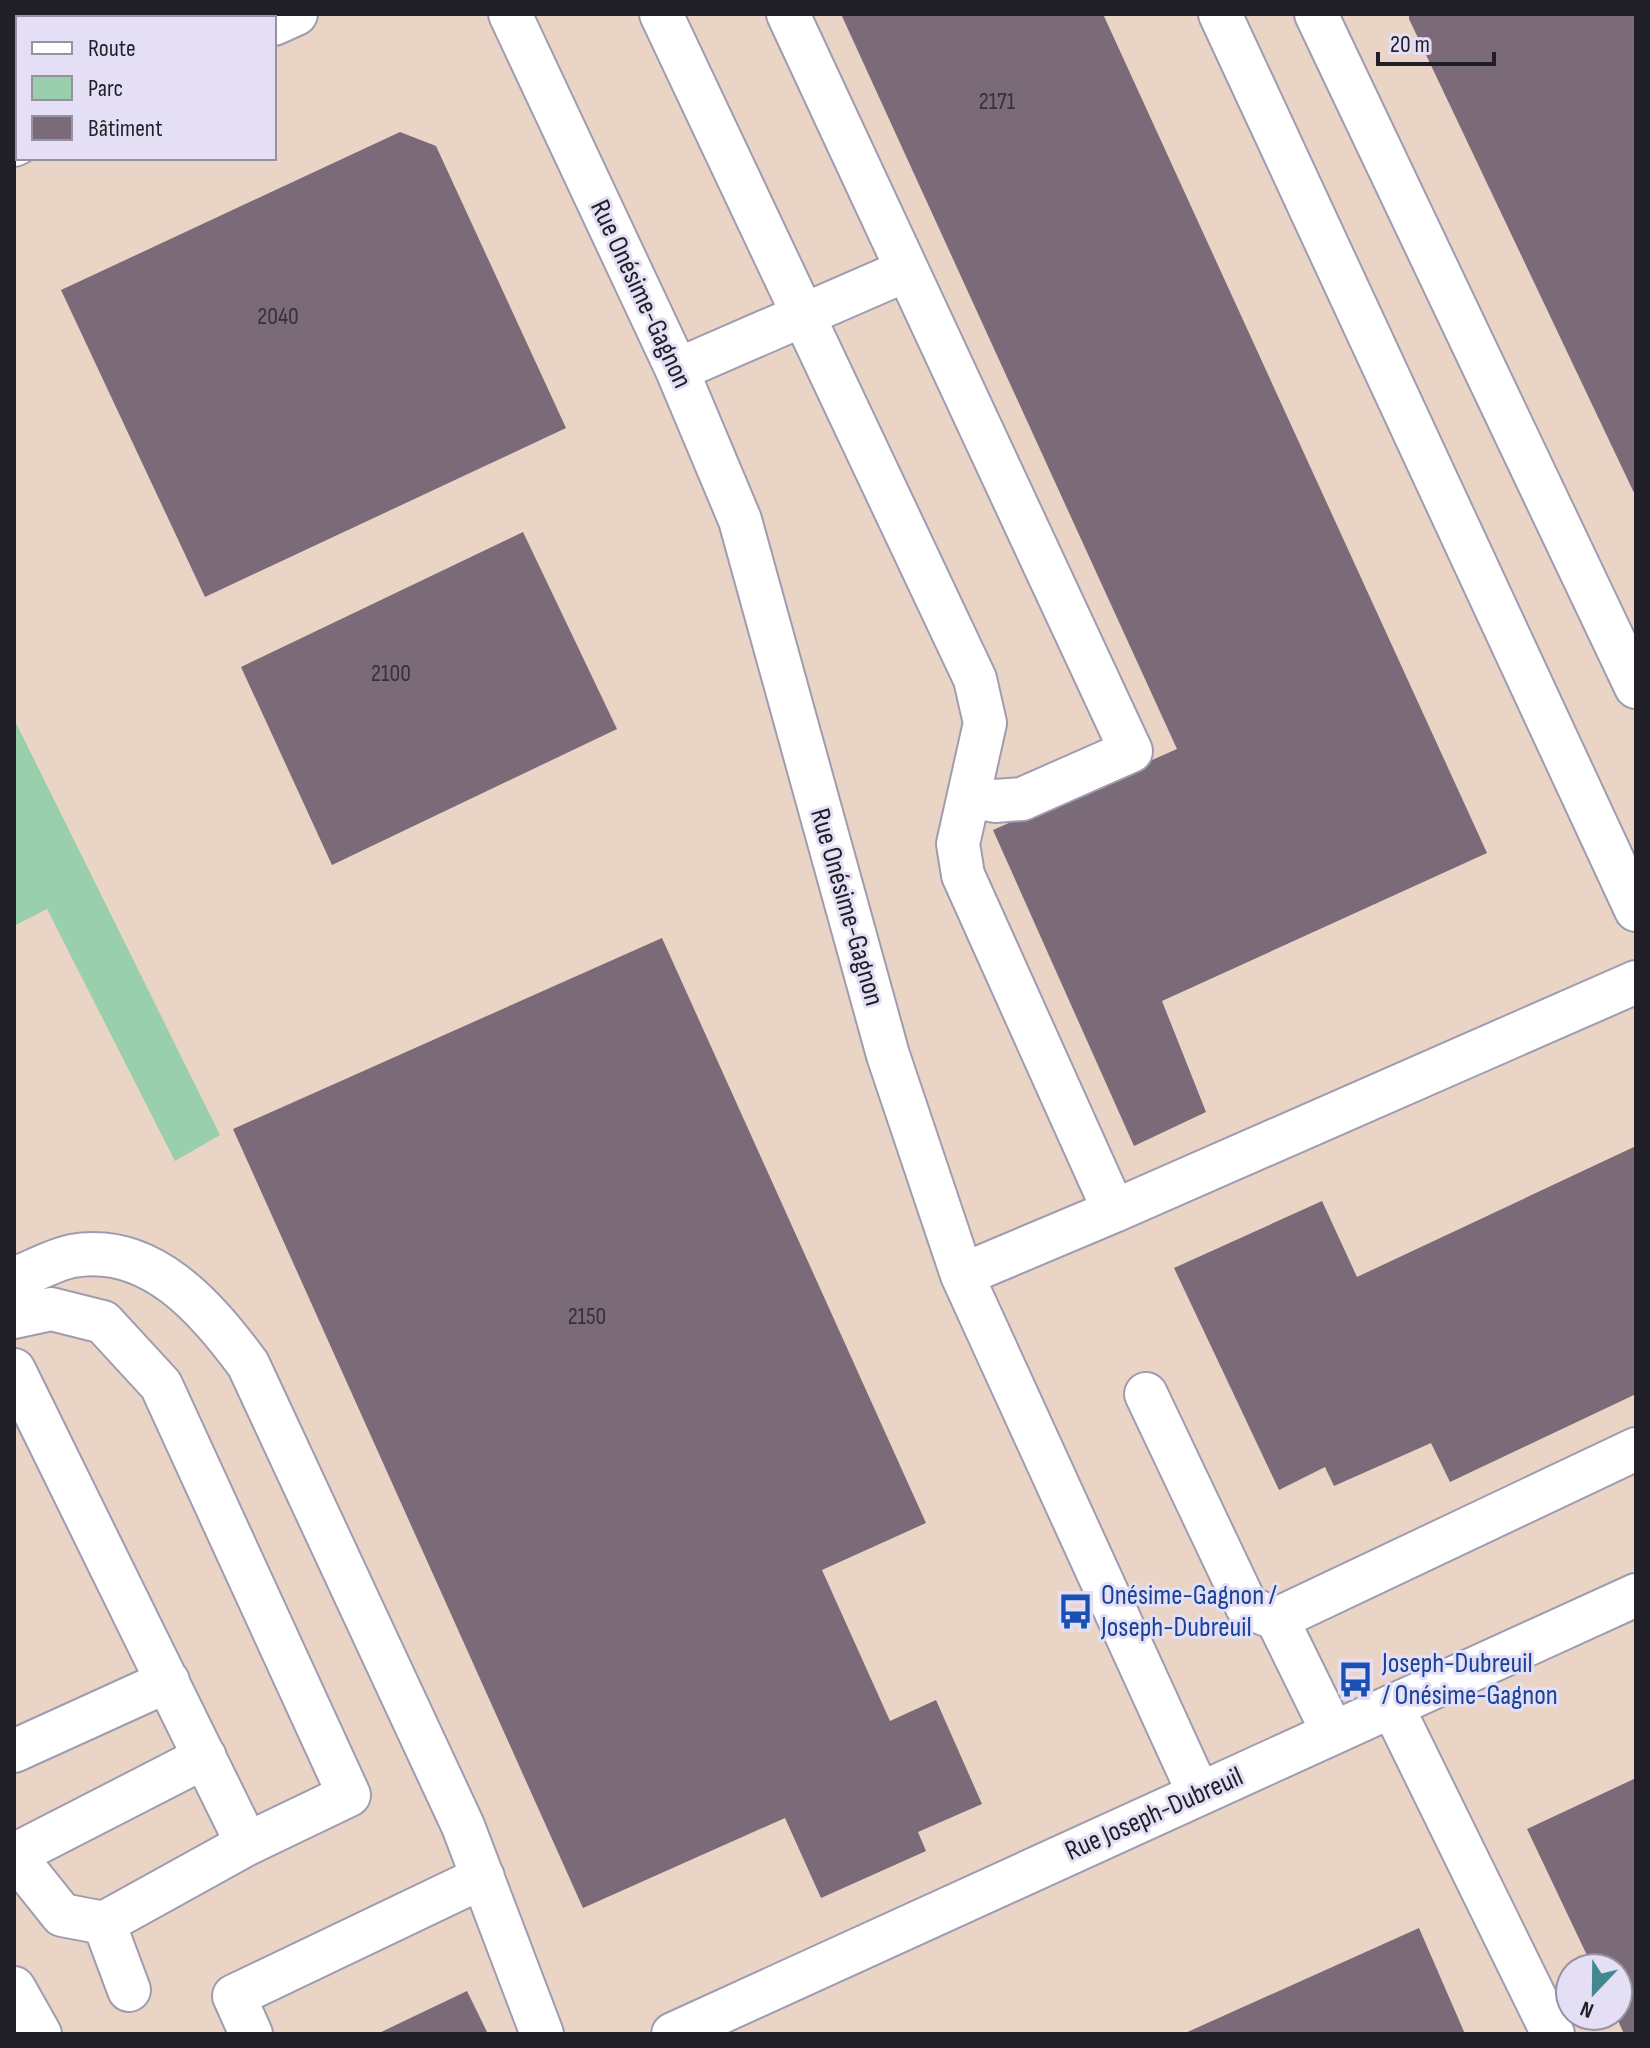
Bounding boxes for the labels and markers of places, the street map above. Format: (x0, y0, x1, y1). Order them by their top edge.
place label: Onésime-Gagnon / Joseph-Dubreuil (1100, 1579, 1278, 1644)
bus stop icon: Onésime-Gagnon / Joseph-Dubreuil (1056, 1592, 1094, 1630)
place label: Joseph-Dubreuil / Onésime-Gagnon (1381, 1647, 1558, 1712)
bus stop icon: Joseph-Dubreuil / Onésime-Gagnon (1337, 1660, 1375, 1698)

